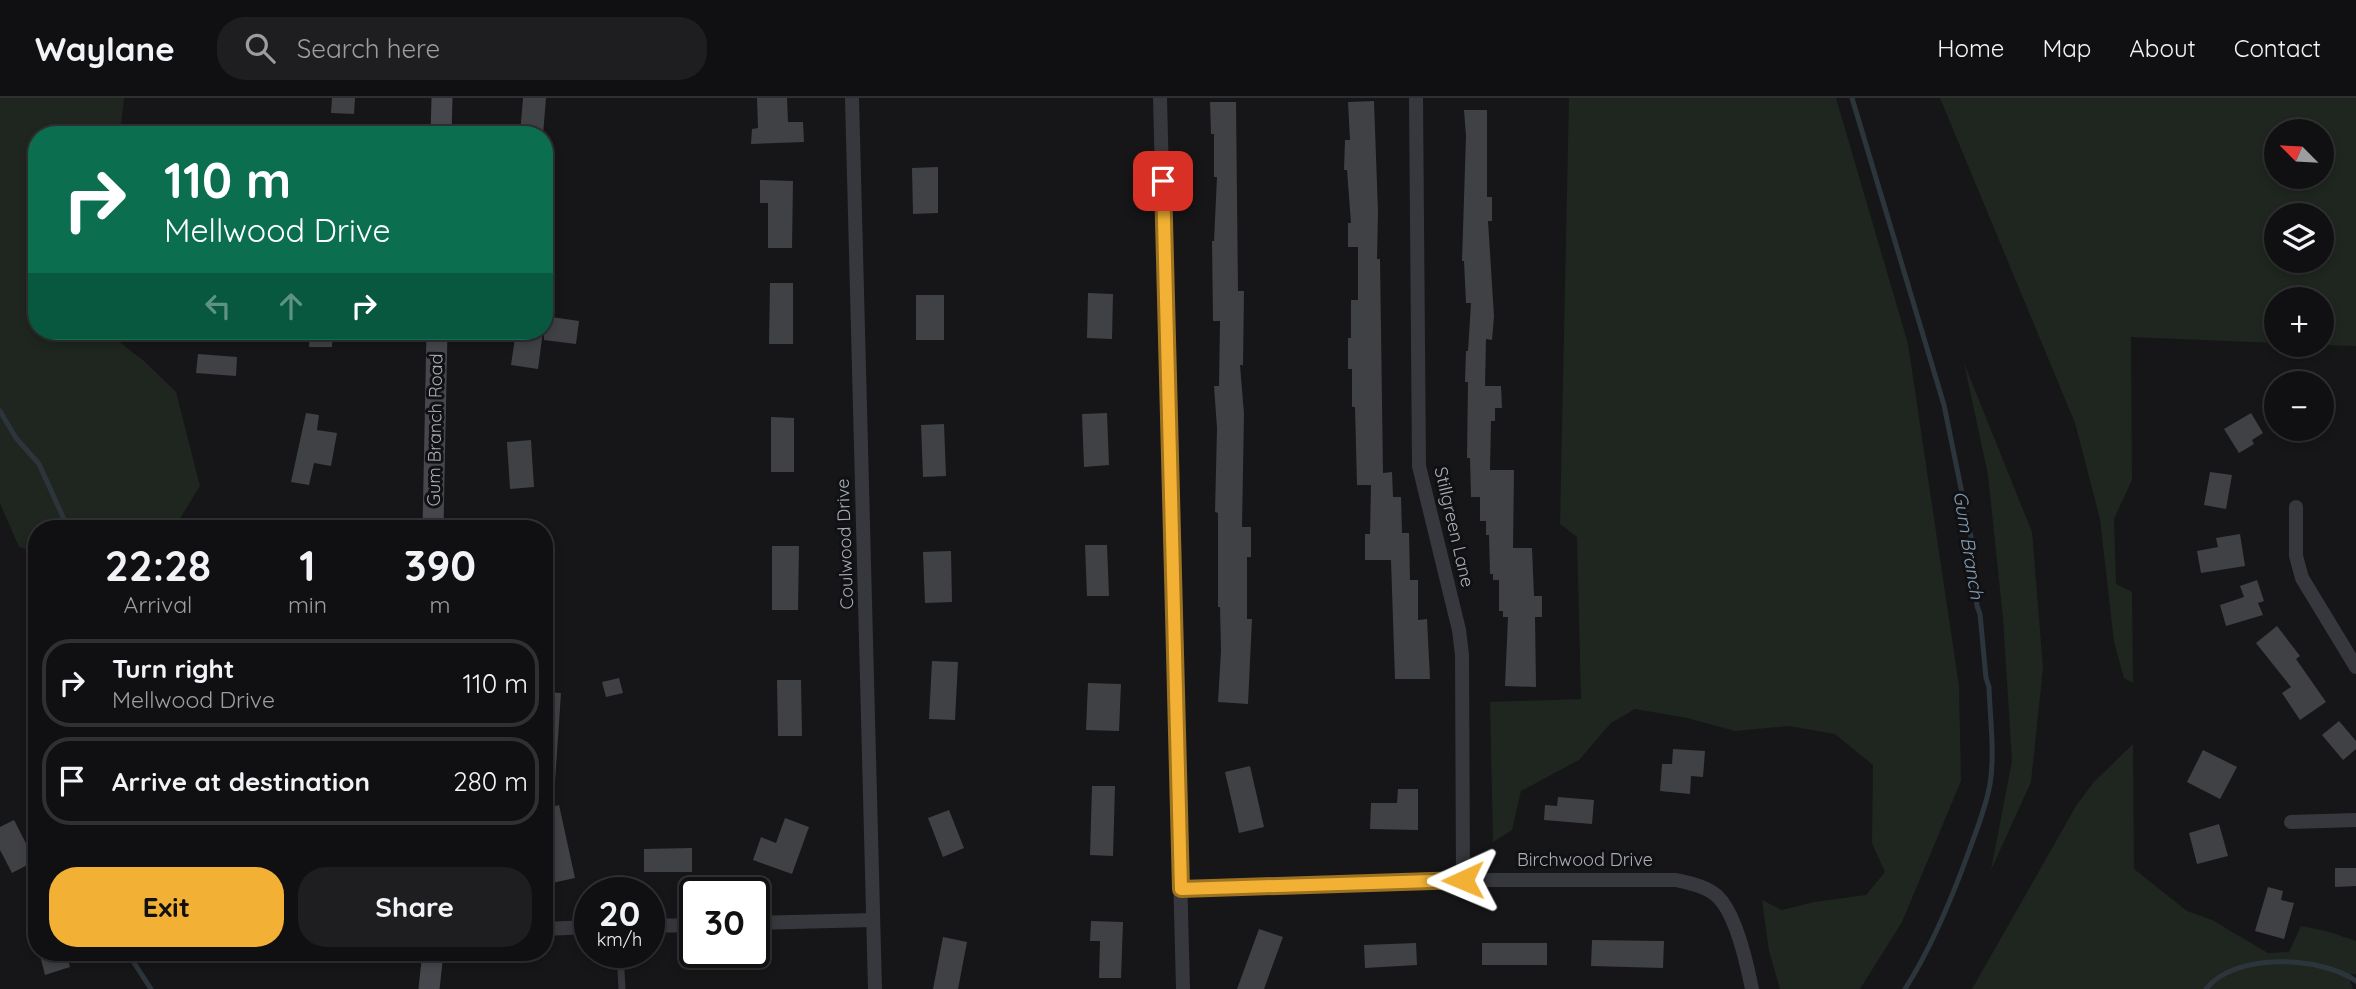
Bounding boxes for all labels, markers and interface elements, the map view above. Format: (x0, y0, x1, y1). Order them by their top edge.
search box (217, 17, 707, 80)
text: Waylane (35, 28, 175, 69)
icon: search (241, 29, 279, 67)
text: Search here (297, 32, 440, 65)
text: Home (1937, 33, 2004, 63)
text: Map (2042, 33, 2091, 63)
text: About (2129, 33, 2196, 63)
text: Contact (2234, 33, 2321, 63)
north arrow (2264, 119, 2334, 189)
map controls (2264, 119, 2334, 441)
text: 110 m (164, 149, 291, 210)
pin (1133, 151, 1193, 211)
icon: right (49, 154, 140, 245)
icon: arrive (1144, 162, 1182, 200)
button: layers (2264, 203, 2334, 273)
text: Mellwood Drive (164, 210, 391, 250)
icon: left (199, 287, 237, 325)
icon: ahead (272, 287, 310, 325)
icon: right (345, 287, 383, 325)
button: + (2264, 287, 2334, 357)
street label: Gum Branch Road (422, 353, 447, 507)
button: − (2264, 371, 2334, 441)
street label: Stillgreen Lane (1429, 465, 1479, 589)
street label: Coulwood Drive (831, 478, 858, 610)
water label: Gum Branch (1949, 489, 1990, 602)
text: 22:28 (105, 539, 211, 592)
text: 1 (299, 539, 316, 592)
text: 390 (404, 539, 476, 592)
text: Arrival (124, 590, 192, 619)
text: min (288, 590, 327, 619)
text: m (430, 590, 451, 619)
text: Turn right (112, 652, 234, 685)
icon: right (53, 664, 91, 702)
text: 110 m (462, 667, 528, 700)
text: Mellwood Drive (112, 685, 275, 714)
icon: arrive (53, 762, 91, 800)
text: Arrive at destination (112, 765, 370, 798)
text: 280 m (453, 765, 528, 798)
position arrow (1426, 843, 1500, 917)
street label: Birchwood Drive (1517, 848, 1653, 871)
button: Exit (49, 867, 284, 947)
button: Share (298, 867, 532, 947)
speed limit sign: 30 (679, 877, 770, 968)
text: 20 (599, 891, 640, 935)
text: km/h (597, 928, 642, 951)

